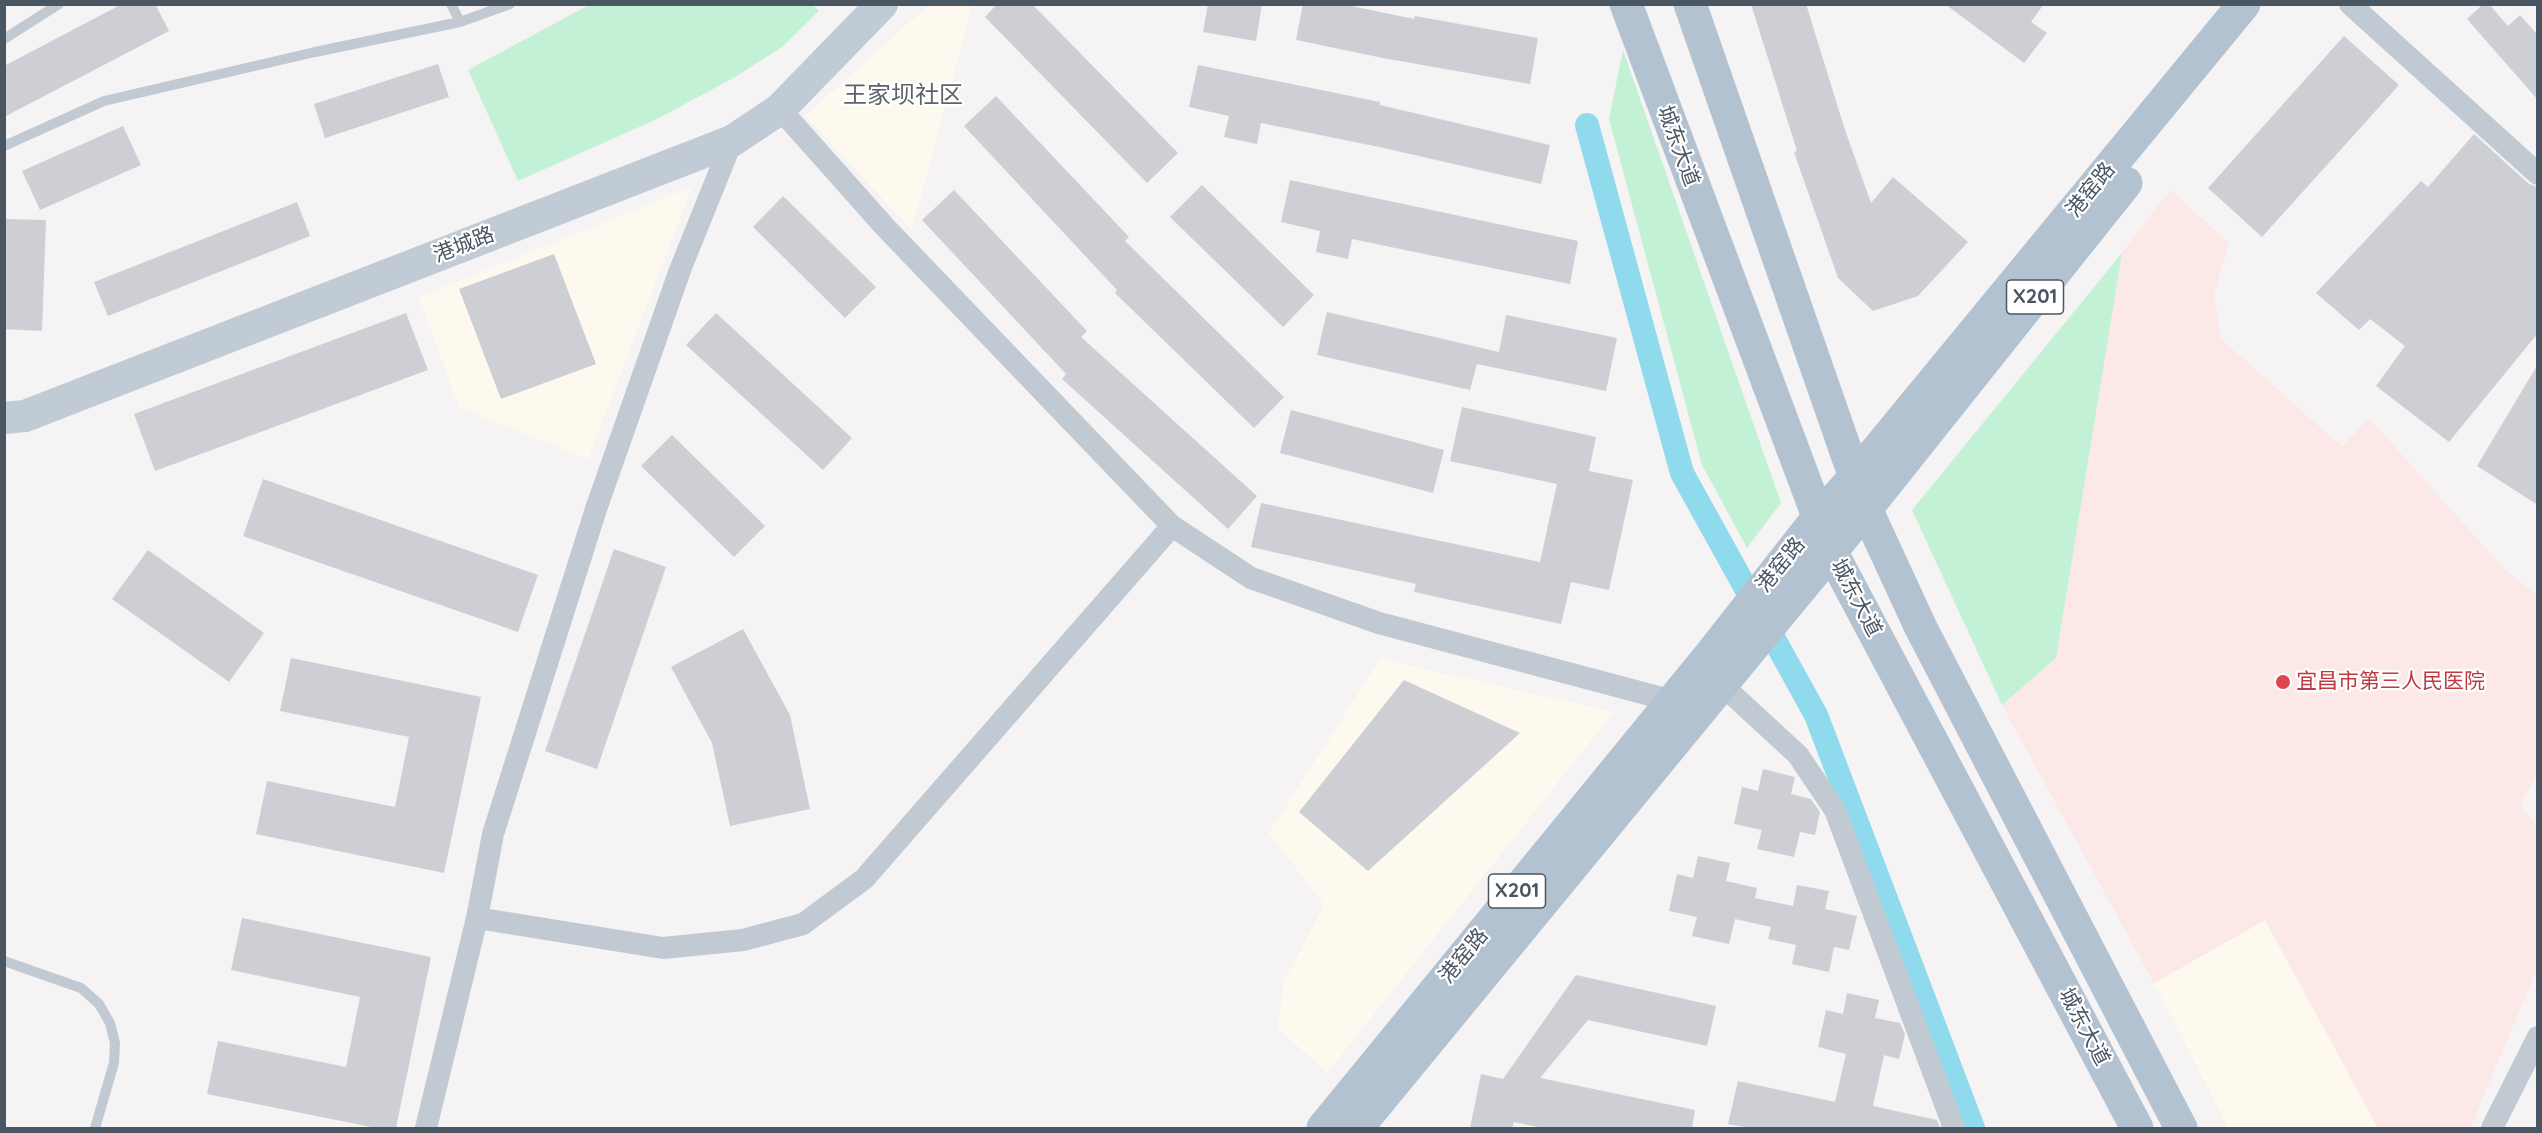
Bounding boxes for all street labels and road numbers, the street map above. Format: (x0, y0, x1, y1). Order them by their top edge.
street label: 城东大道 (1652, 102, 1704, 190)
street label: 港窑路 (2061, 158, 2121, 222)
street label: 港城路 (430, 222, 498, 268)
road number: X201 (2006, 280, 2064, 314)
street label: 港窑路 (1751, 533, 1811, 597)
street label: 城东大道 (1825, 555, 1887, 641)
road number: X201 (1488, 874, 1546, 908)
street label: 港窑路 (1434, 924, 1494, 988)
street label: 城东大道 (2053, 984, 2115, 1070)

